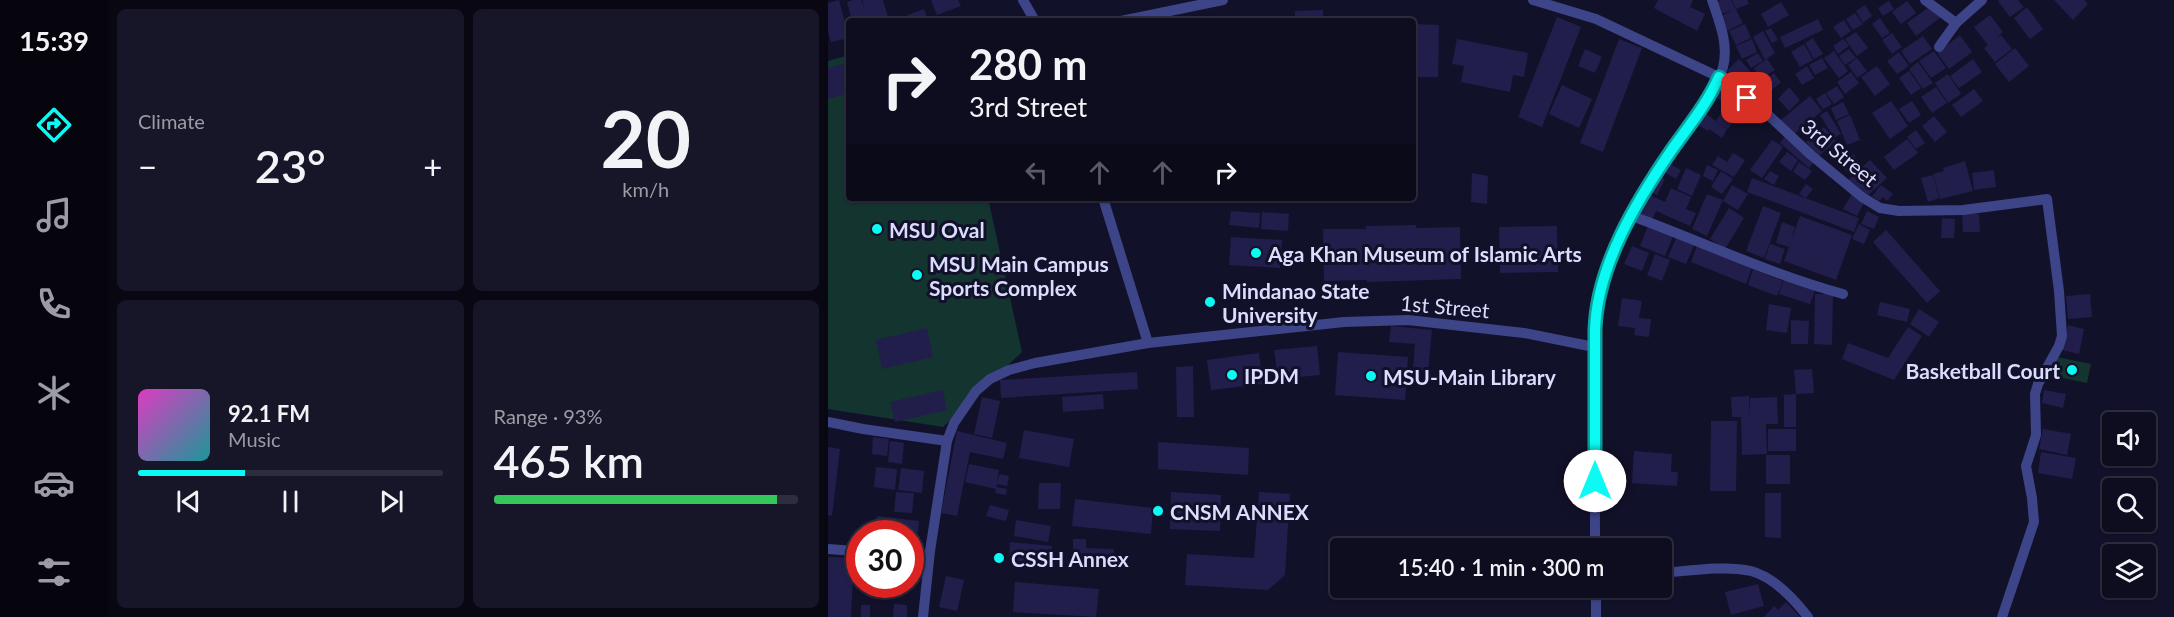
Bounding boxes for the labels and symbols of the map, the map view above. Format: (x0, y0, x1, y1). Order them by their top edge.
pin (1721, 72, 1772, 123)
street label: 3rd Street (1797, 113, 1884, 191)
place label: MSU Oval (889, 217, 985, 242)
marker: MSU Oval (870, 222, 884, 236)
place label: Aga Khan Museum of Islamic Arts (1267, 241, 1582, 266)
marker: Aga Khan Museum of Islamic Arts (1249, 246, 1263, 260)
place label: MSU Main Campus Sports Complex (929, 251, 1109, 300)
marker: MSU Main Campus Sports Complex (910, 268, 924, 282)
place label: Mindanao State University (1222, 278, 1369, 327)
street label: 1st Street (1399, 290, 1491, 322)
marker: Mindanao State University (1203, 295, 1217, 309)
place label: Basketball Court (1906, 358, 2060, 383)
place label: IPDM (1244, 363, 1299, 388)
marker: Basketball Court (2065, 363, 2079, 377)
place label: MSU-Main Library (1383, 364, 1557, 389)
marker: IPDM (1225, 368, 1239, 382)
marker: MSU-Main Library (1364, 369, 1378, 383)
position arrow (1563, 449, 1627, 513)
place label: CNSM ANNEX (1170, 499, 1310, 524)
marker: CNSM ANNEX (1151, 504, 1165, 518)
speed limit sign: 30 (846, 520, 924, 598)
place label: CSSH Annex (1011, 546, 1129, 571)
marker: CSSH Annex (992, 551, 1006, 565)

